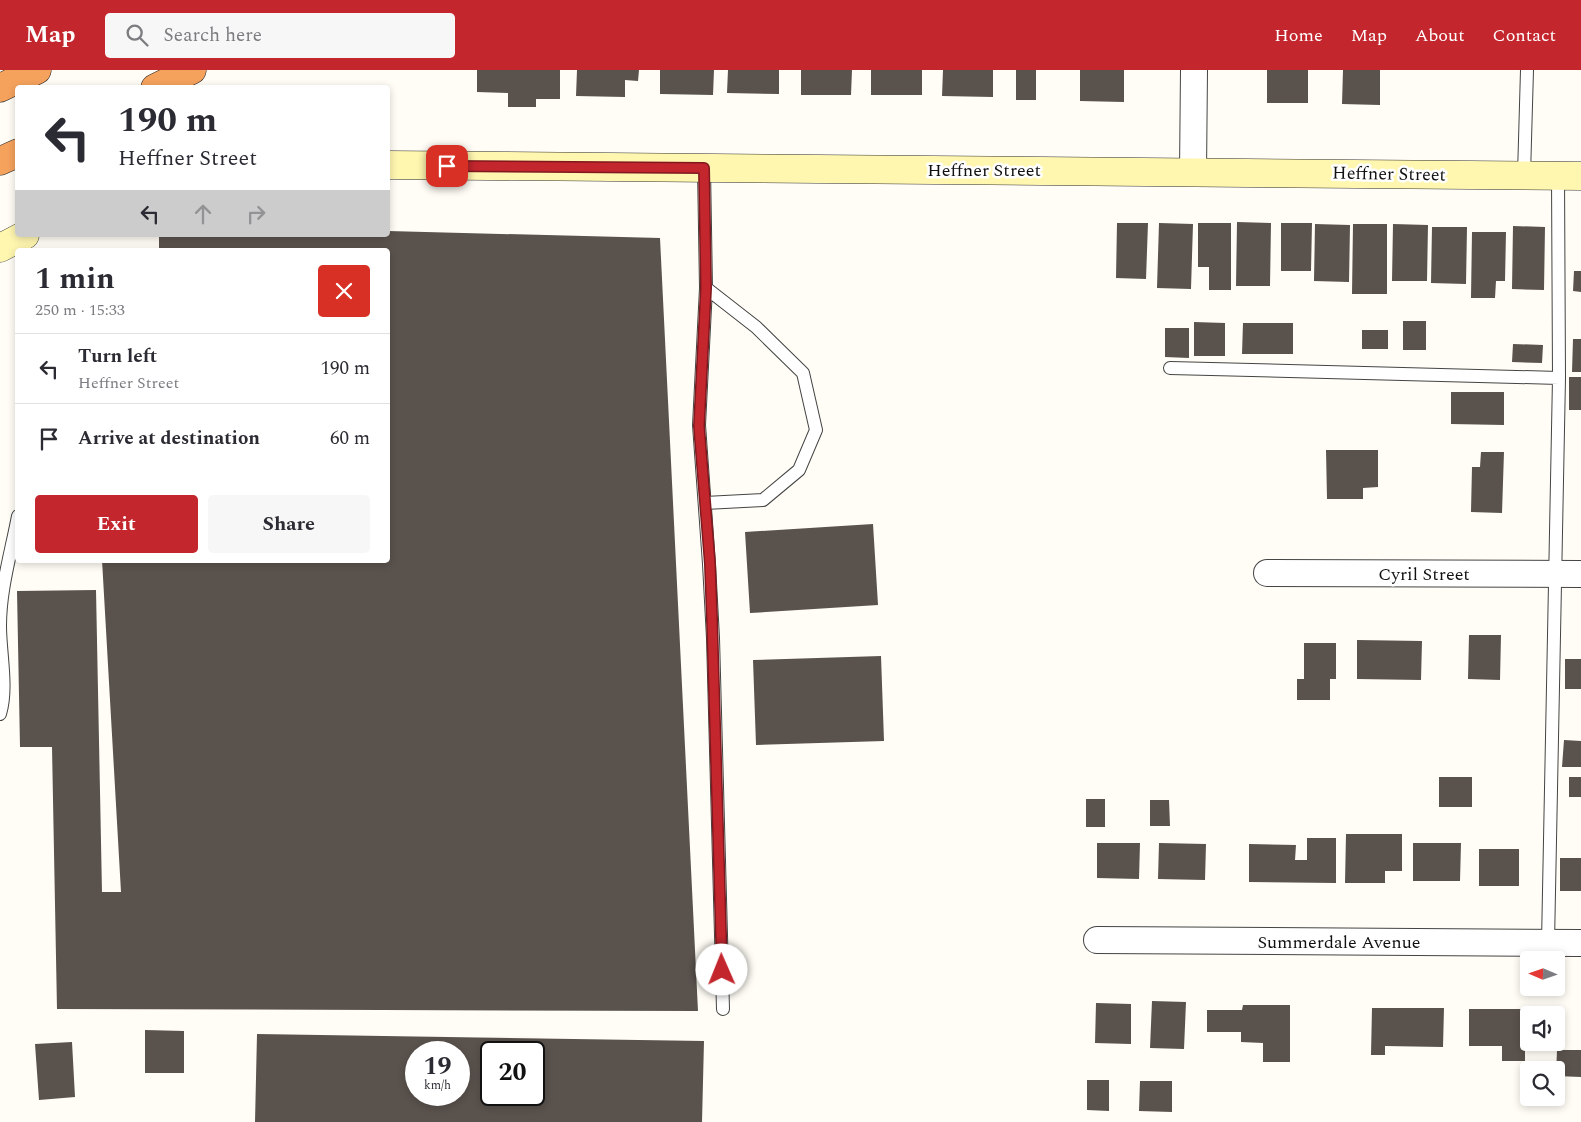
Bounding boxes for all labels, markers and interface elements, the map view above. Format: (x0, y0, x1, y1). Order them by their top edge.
search box (105, 13, 455, 58)
text: Map (25, 17, 75, 53)
icon: search (123, 21, 151, 49)
text: Search here (163, 21, 262, 50)
text: Home (1274, 22, 1323, 49)
text: Map (1351, 22, 1387, 49)
text: About (1415, 22, 1465, 49)
text: Contact (1493, 22, 1556, 49)
text: 190 m (118, 94, 217, 147)
icon: left (35, 105, 100, 170)
text: Heffner Street (118, 142, 257, 175)
pin (426, 145, 468, 187)
icon: arrive (433, 152, 461, 180)
street label: Heffner Street (927, 157, 1041, 184)
street label: Heffner Street (1332, 160, 1446, 188)
icon: left (136, 200, 164, 228)
icon: ahead (189, 200, 217, 228)
icon: right (242, 200, 270, 228)
text: 1 min (35, 256, 115, 302)
button: close (318, 265, 370, 317)
text: 250 m · 15:33 (35, 298, 125, 322)
text: Turn left (78, 342, 157, 371)
text: 190 m (320, 354, 370, 383)
icon: left (35, 355, 63, 383)
text: Heffner Street (78, 371, 179, 395)
text: Arrive at destination (78, 424, 260, 453)
text: 60 m (330, 424, 370, 453)
icon: arrive (35, 425, 63, 453)
button: Exit (35, 495, 198, 553)
button: Share (208, 495, 370, 553)
street label: Cyril Street (1378, 561, 1470, 588)
street label: Summerdale Avenue (1257, 929, 1421, 956)
position arrow (695, 943, 747, 995)
north arrow (1520, 951, 1565, 996)
map controls (1520, 951, 1565, 1106)
button: sound (1520, 1006, 1565, 1051)
speed limit sign: 20 (480, 1041, 545, 1106)
text: 19 (423, 1048, 452, 1086)
button: search (1520, 1061, 1565, 1106)
text: km/h (424, 1076, 451, 1095)

